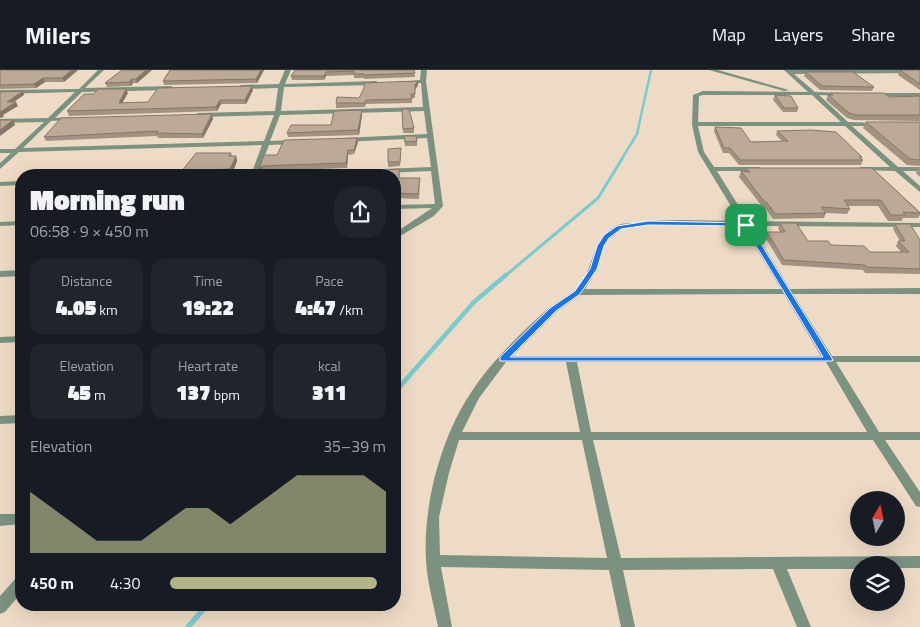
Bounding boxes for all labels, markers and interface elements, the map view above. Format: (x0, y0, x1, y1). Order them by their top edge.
text: Milers (25, 17, 91, 53)
text: Map (712, 21, 746, 48)
text: Layers (774, 21, 823, 48)
text: Share (851, 21, 895, 48)
text: Morning run (30, 178, 185, 221)
button: share (334, 186, 386, 238)
pin (725, 204, 767, 246)
icon: arrive (732, 211, 760, 239)
text: 06:58 · 9 × 450 m (30, 219, 149, 243)
text: Distance (61, 270, 112, 291)
text: Time (193, 270, 223, 291)
text: Pace (315, 270, 344, 291)
text: 4.05 (56, 291, 96, 323)
text: 19:22 (182, 291, 234, 323)
text: 4:47 (295, 291, 336, 323)
text: km (96, 299, 118, 320)
text: /km (336, 299, 363, 320)
text: Elevation (59, 355, 114, 376)
text: Heart rate (178, 355, 238, 376)
text: kcal (318, 355, 341, 376)
text: 45 (68, 376, 91, 408)
text: 137 (176, 376, 211, 408)
text: 311 (312, 376, 347, 408)
text: m (91, 384, 106, 405)
text: bpm (211, 384, 240, 405)
text: Elevation (30, 434, 92, 458)
text: 35–39 m (323, 434, 386, 458)
north arrow (850, 491, 905, 546)
map controls (850, 491, 905, 611)
button: layers (850, 556, 905, 611)
text: 450 m (30, 571, 74, 595)
text: 4:30 (110, 571, 140, 595)

